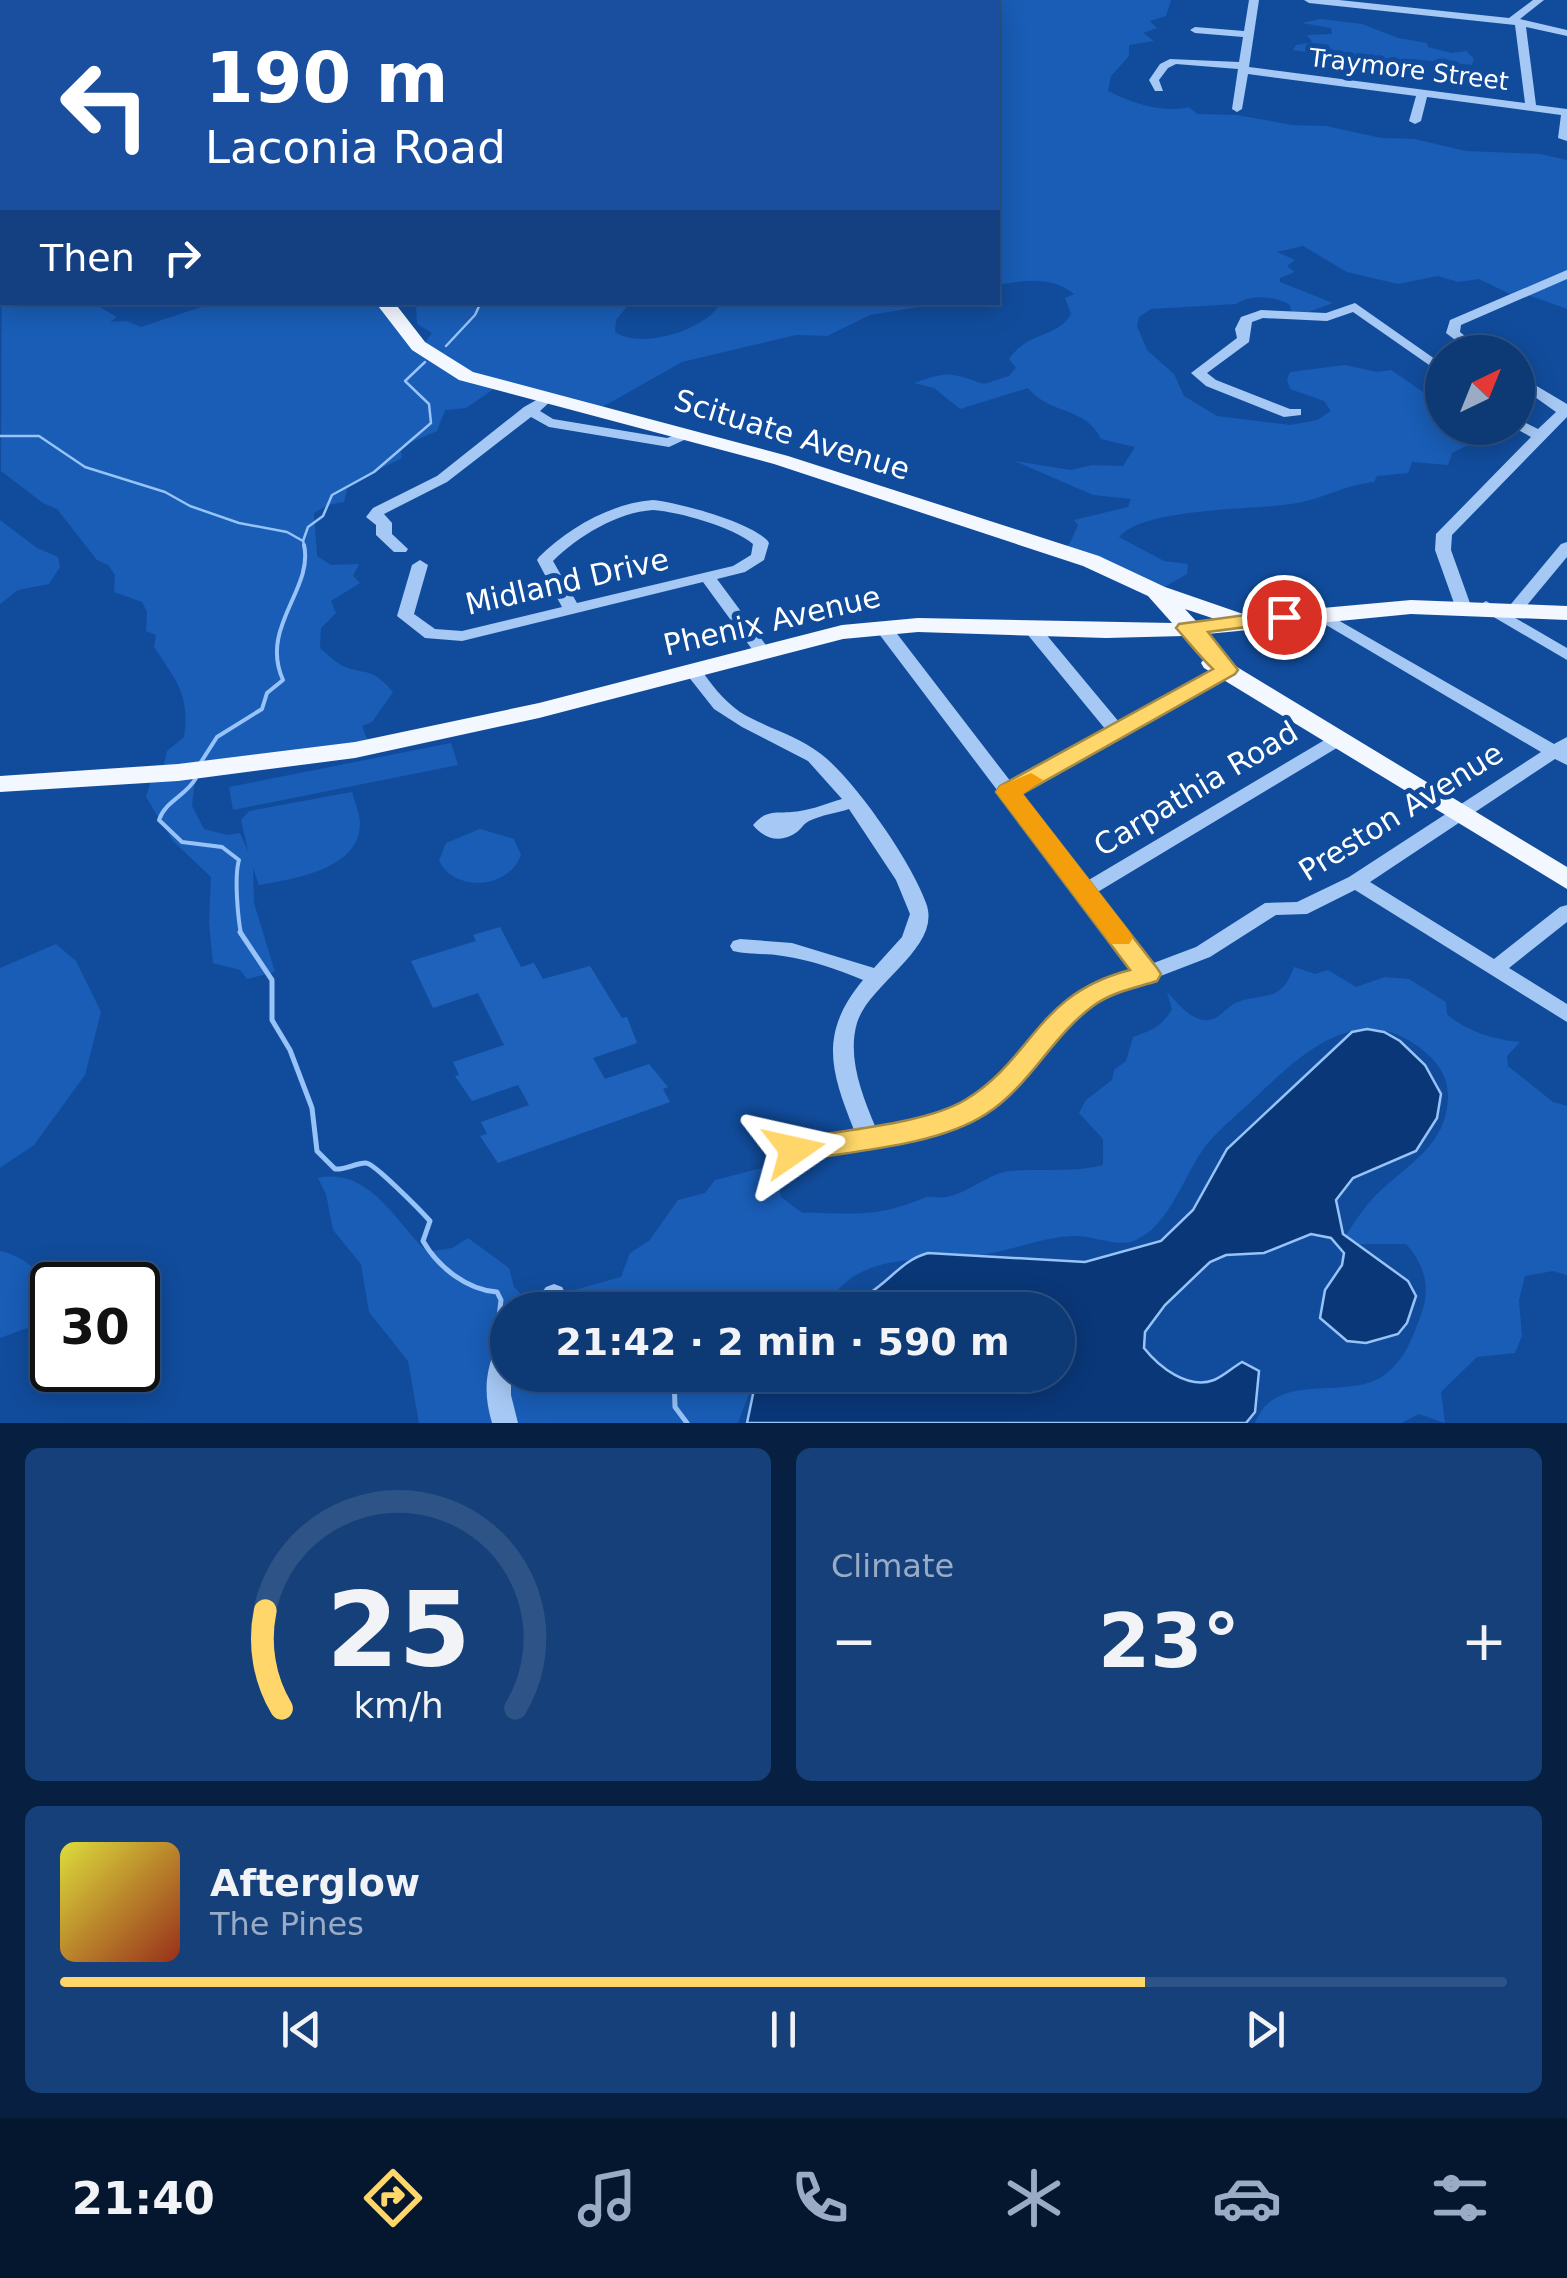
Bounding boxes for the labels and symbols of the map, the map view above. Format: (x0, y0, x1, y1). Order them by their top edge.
street label: Traymore Street (1307, 43, 1510, 96)
north arrow (1425, 335, 1535, 445)
street label: Scituate Avenue (670, 382, 914, 487)
street label: Midland Drive (462, 541, 672, 622)
pin (1242, 575, 1327, 660)
street label: Phenix Avenue (660, 579, 884, 662)
street label: Carpathia Road (1088, 714, 1304, 863)
street label: Preston Avenue (1292, 735, 1509, 888)
position arrow (742, 1098, 846, 1202)
speed limit sign: 30 (30, 1262, 160, 1392)

